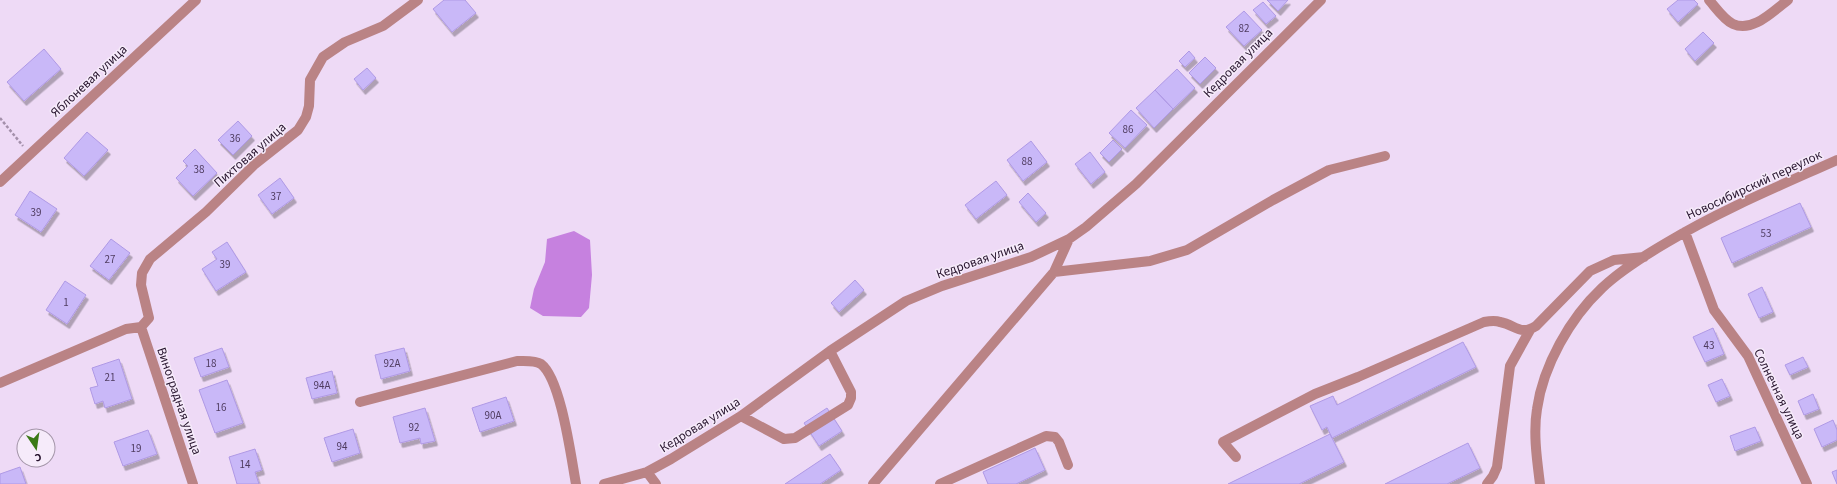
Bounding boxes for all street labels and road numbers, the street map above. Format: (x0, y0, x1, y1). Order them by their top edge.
street label: Кедровая улица (1199, 24, 1277, 102)
street label: Яблоневая улица (47, 41, 131, 121)
street label: Пихтовая улица (210, 118, 290, 192)
street label: Новосибирский переулок (1683, 145, 1825, 224)
street label: Кедровая улица (934, 237, 1026, 283)
street label: Виноградная улица (152, 345, 206, 457)
street label: Солнечная улица (1749, 346, 1809, 442)
street label: Кедровая улица (656, 393, 744, 457)

